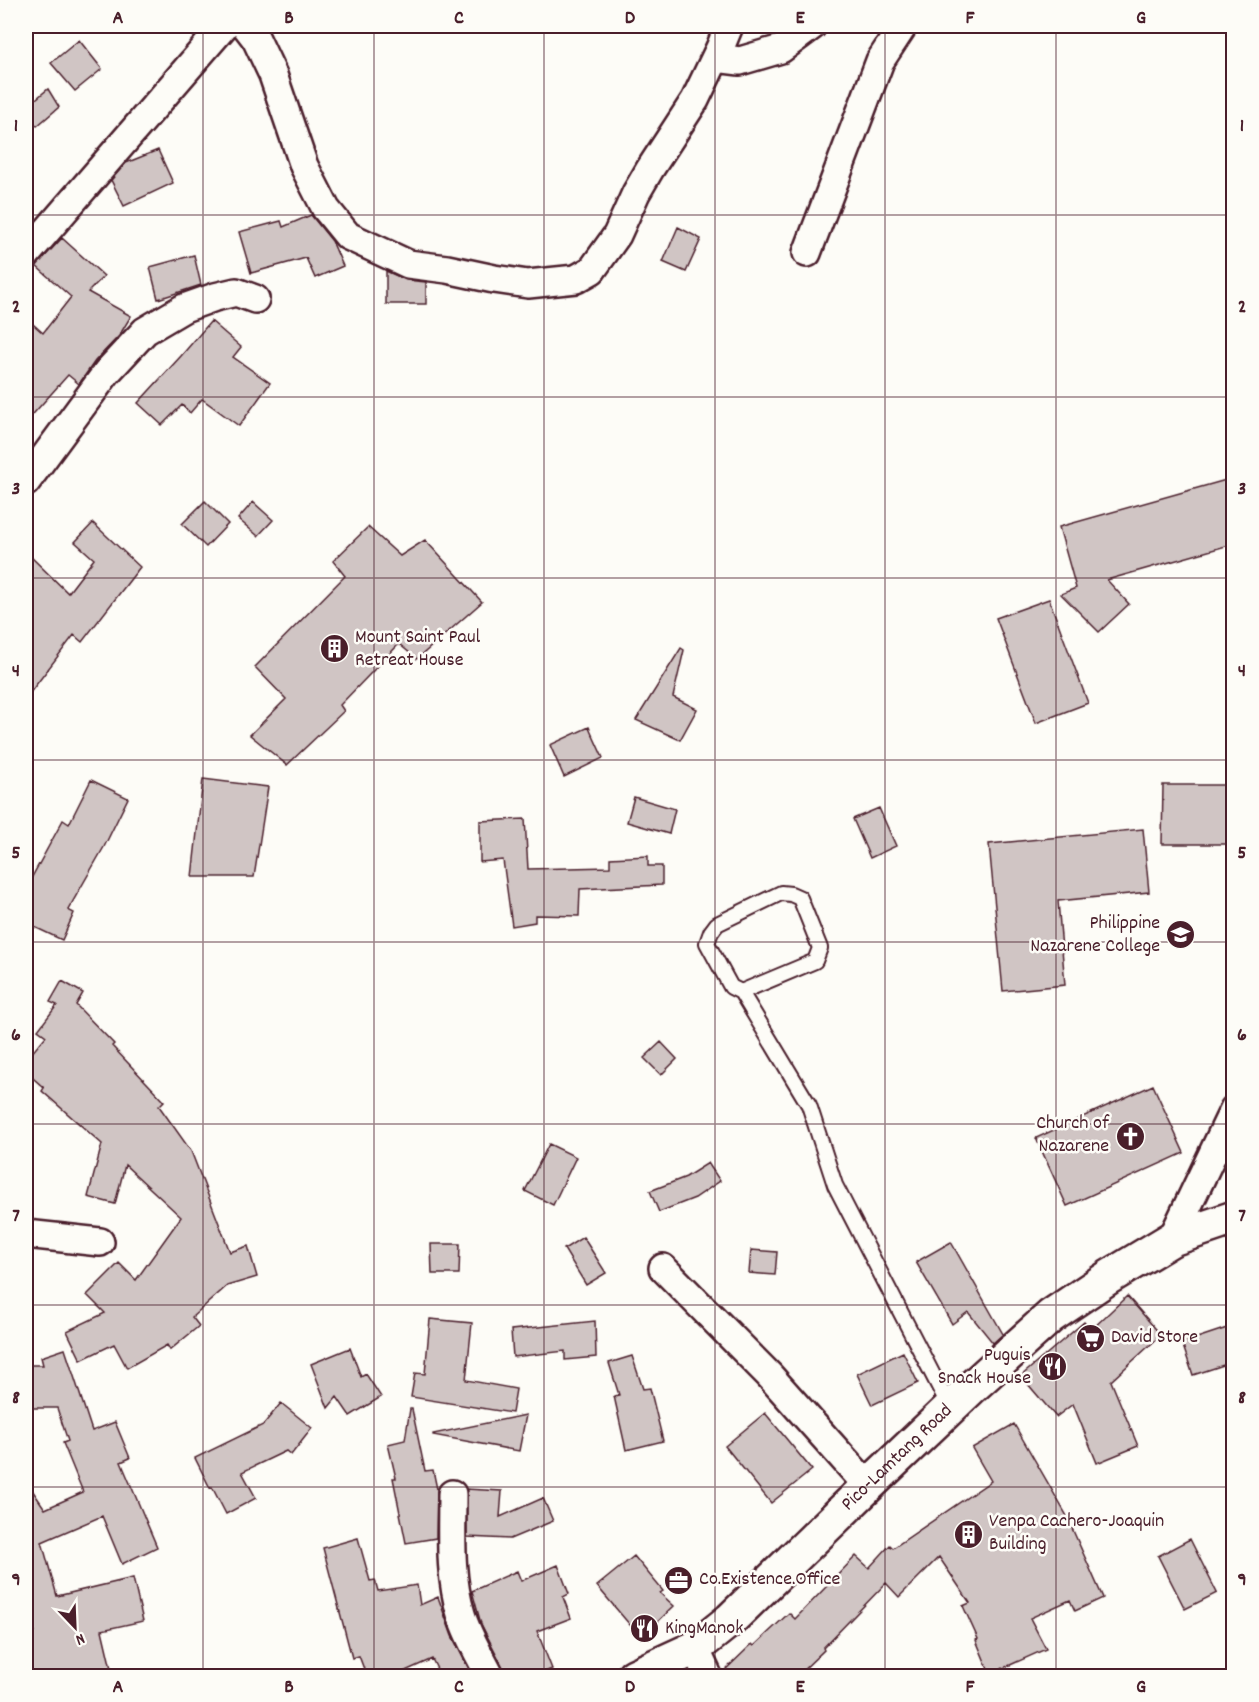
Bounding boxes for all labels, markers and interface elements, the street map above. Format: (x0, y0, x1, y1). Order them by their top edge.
text: A (113, 5, 124, 33)
text: B (284, 5, 294, 33)
text: C (454, 5, 464, 33)
text: D (625, 5, 636, 33)
text: E (795, 5, 805, 33)
text: F (966, 5, 976, 33)
text: G (1136, 5, 1146, 33)
text: 1 (14, 113, 18, 141)
text: 1 (1240, 113, 1244, 141)
text: 2 (12, 294, 20, 322)
text: 2 (1238, 294, 1246, 322)
text: 3 (12, 476, 20, 504)
text: 3 (1238, 476, 1246, 504)
place label: Mount Saint Paul Retreat House (355, 624, 481, 675)
building icon: Mount Saint Paul Retreat House (318, 633, 350, 665)
text: 4 (12, 658, 20, 686)
text: 4 (1238, 658, 1246, 686)
text: 5 (11, 840, 21, 868)
text: 5 (1237, 840, 1247, 868)
place label: Philippine Nazarene College (1030, 910, 1160, 961)
school or university icon: Philippine Nazarene College (1165, 919, 1197, 951)
text: 6 (11, 1022, 21, 1050)
text: 6 (1237, 1022, 1247, 1050)
place label: Church of Nazarene (1036, 1110, 1110, 1161)
church icon: Church of Nazarene (1114, 1120, 1146, 1152)
text: 7 (12, 1203, 20, 1231)
text: 7 (1238, 1203, 1246, 1231)
supermarket icon: David Store (1074, 1322, 1106, 1354)
place label: David Store (1111, 1324, 1198, 1352)
place label: Puguis Snack House (938, 1342, 1031, 1393)
restaurant icon: Puguis Snack House (1036, 1351, 1068, 1383)
text: 8 (12, 1385, 20, 1413)
text: 8 (1238, 1385, 1246, 1413)
street label: Pico-Lamtang Road (836, 1398, 960, 1518)
place label: Venpa Cachero-Joaquin Building (989, 1508, 1164, 1559)
building icon: Venpa Cachero-Joaquin Building (952, 1518, 984, 1550)
office icon: Co.Existence.Office (662, 1564, 694, 1596)
place label: Co.Existence.Office (699, 1566, 840, 1594)
text: 9 (11, 1567, 21, 1595)
text: 9 (1237, 1567, 1247, 1595)
north arrow (45, 1597, 105, 1657)
restaurant icon: KingManok (628, 1613, 660, 1645)
place label: KingManok (665, 1615, 743, 1643)
text: N (72, 1626, 88, 1651)
text: A (113, 1674, 124, 1702)
text: B (284, 1674, 294, 1702)
text: C (454, 1674, 464, 1702)
text: D (625, 1674, 636, 1702)
text: E (795, 1674, 805, 1702)
text: F (966, 1674, 976, 1702)
text: G (1136, 1674, 1146, 1702)

